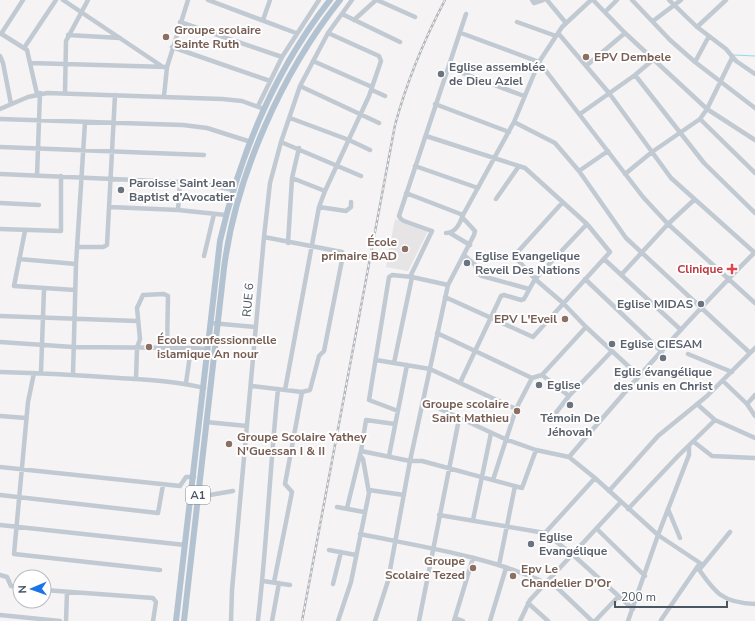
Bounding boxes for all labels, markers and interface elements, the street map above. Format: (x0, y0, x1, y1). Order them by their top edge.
place label: Groupe scolaire Sainte Ruth (174, 22, 262, 52)
marker: Groupe scolaire Sainte Ruth (161, 32, 171, 42)
place label: EPV Dembele (594, 49, 671, 65)
marker: EPV Dembele (581, 52, 591, 62)
place label: Eglise assemblée de Dieu Aziel (449, 59, 546, 89)
marker: Eglise assemblée de Dieu Aziel (436, 69, 446, 79)
place label: Paroisse Saint Jean Baptist d’Avocatier (129, 175, 236, 205)
marker: Paroisse Saint Jean Baptist d’Avocatier (116, 185, 126, 195)
place label: École primaire BAD (321, 234, 397, 264)
marker: École primaire BAD (400, 244, 410, 254)
place label: Eglise Evangelique Reveil Des Nations (475, 248, 581, 278)
marker: Eglise Evangelique Reveil Des Nations (462, 258, 472, 268)
place label: Clinique (677, 261, 723, 277)
marker: Clinique (726, 263, 738, 275)
street label: RUE 6 (239, 282, 257, 318)
place label: Eglise MIDAS (617, 296, 693, 312)
marker: Eglise MIDAS (696, 299, 706, 309)
place label: EPV L'Eveil (494, 311, 557, 327)
marker: EPV L'Eveil (560, 314, 570, 324)
place label: École confessionnelle islamique An nour (157, 332, 277, 362)
place label: Eglise CIESAM (620, 336, 702, 352)
marker: Eglise CIESAM (607, 339, 617, 349)
marker: École confessionnelle islamique An nour (144, 342, 154, 352)
marker: Eglis évangélique des unis en Christ (658, 353, 668, 363)
place label: Eglis évangélique des unis en Christ (613, 364, 713, 394)
place label: Eglise (547, 377, 581, 393)
marker: Eglise (534, 380, 544, 390)
place label: Groupe scolaire Saint Mathieu (422, 396, 509, 426)
marker: Témoin De Jéhovah (565, 400, 575, 410)
marker: Groupe scolaire Saint Mathieu (512, 406, 522, 416)
place label: Témoin De Jéhovah (540, 410, 600, 440)
place label: Groupe Scolaire Yathey N'Guessan I & II (237, 429, 367, 459)
marker: Groupe Scolaire Yathey N'Guessan I & II (224, 439, 234, 449)
road number: A1 (186, 486, 210, 504)
place label: Eglise Evangélique (539, 529, 608, 559)
marker: Eglise Evangélique (526, 539, 536, 549)
place label: Groupe Scolaire Tezed (385, 553, 465, 583)
place label: Epv Le Chandelier D'Or (521, 561, 611, 591)
marker: Groupe Scolaire Tezed (468, 563, 478, 573)
north arrow (12, 569, 52, 609)
marker: Epv Le Chandelier D'Or (508, 571, 518, 581)
scale bar (615, 583, 727, 609)
text: N (15, 585, 30, 594)
text: 200 m (621, 589, 656, 605)

